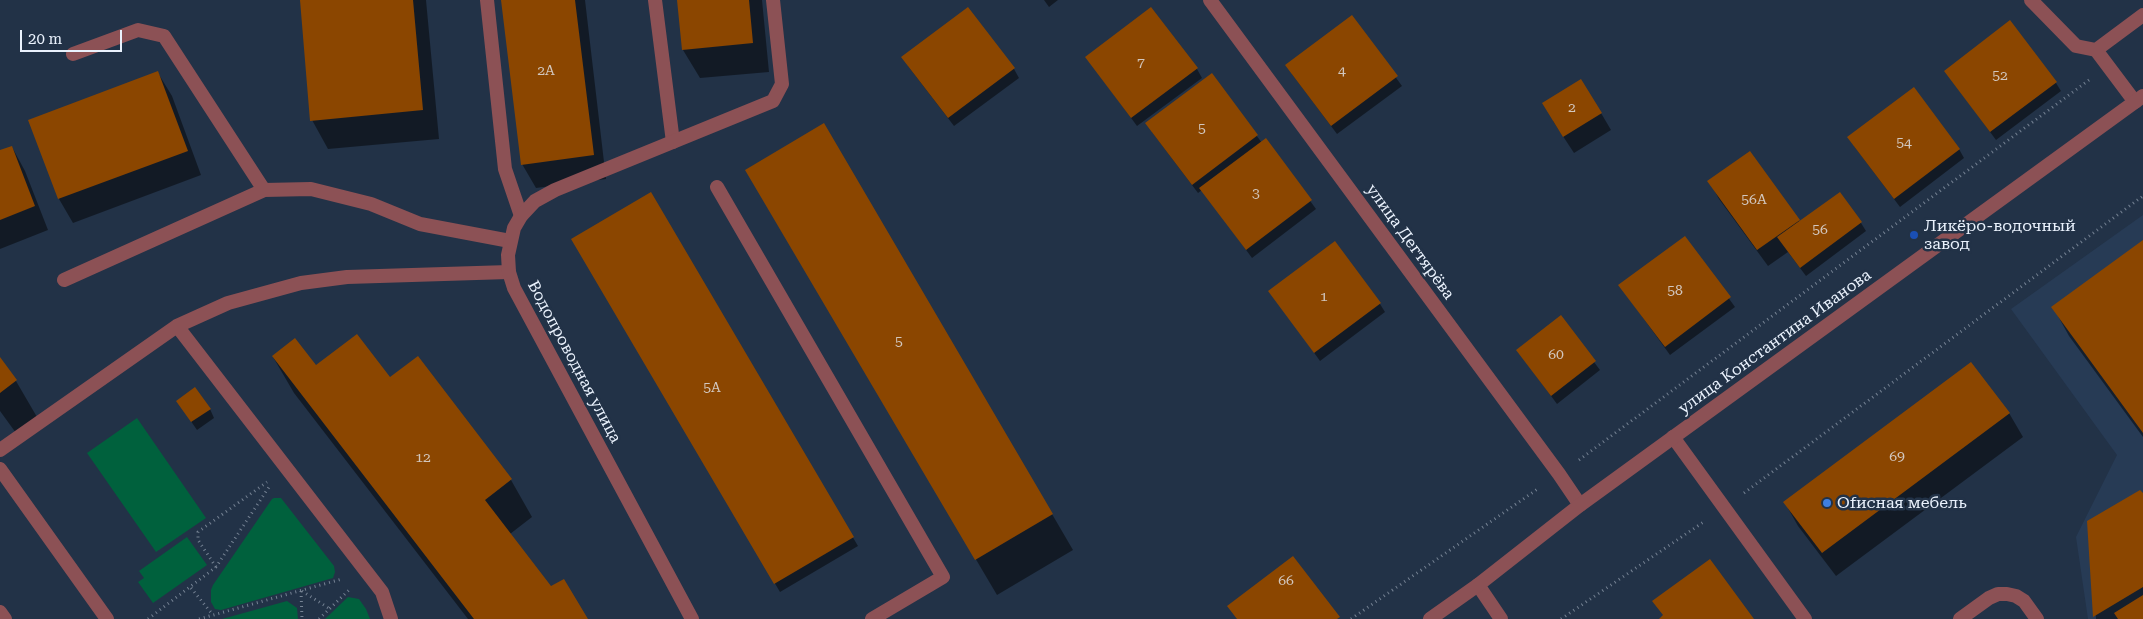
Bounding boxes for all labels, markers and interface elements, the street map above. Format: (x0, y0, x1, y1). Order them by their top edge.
scale bar (22, 20, 125, 52)
text: 20 m (28, 30, 62, 48)
house number: 7 (1137, 55, 1145, 71)
house number: 2А (537, 63, 555, 79)
house number: 4 (1338, 63, 1346, 79)
house number: 52 (1992, 68, 2008, 84)
house number: 2 (1568, 100, 1576, 116)
house number: 5 (1198, 121, 1206, 137)
house number: 54 (1896, 135, 1912, 151)
street label: улица Дегтярёва (1362, 181, 1458, 303)
house number: 3 (1252, 186, 1260, 202)
house number: 56А (1741, 192, 1767, 208)
place label: Ликёро-водочный завод (1924, 216, 2076, 254)
house number: 56 (1812, 222, 1828, 238)
marker: Ликёро-водочный завод (1908, 229, 1920, 241)
street label: улица Константина Иванова (1675, 266, 1875, 418)
street label: Водопроводная улица (523, 278, 625, 446)
house number: 58 (1667, 283, 1683, 299)
house number: 1 (1320, 289, 1328, 305)
house number: 5 (895, 334, 903, 350)
house number: 60 (1548, 347, 1564, 363)
house number: 5А (703, 380, 721, 396)
house number: 69 (1889, 449, 1905, 465)
house number: 12 (415, 450, 431, 466)
place label: Оfисная мебель (1837, 493, 1967, 513)
marker: Оfисная мебель (1821, 497, 1833, 509)
house number: 66 (1278, 573, 1294, 589)

